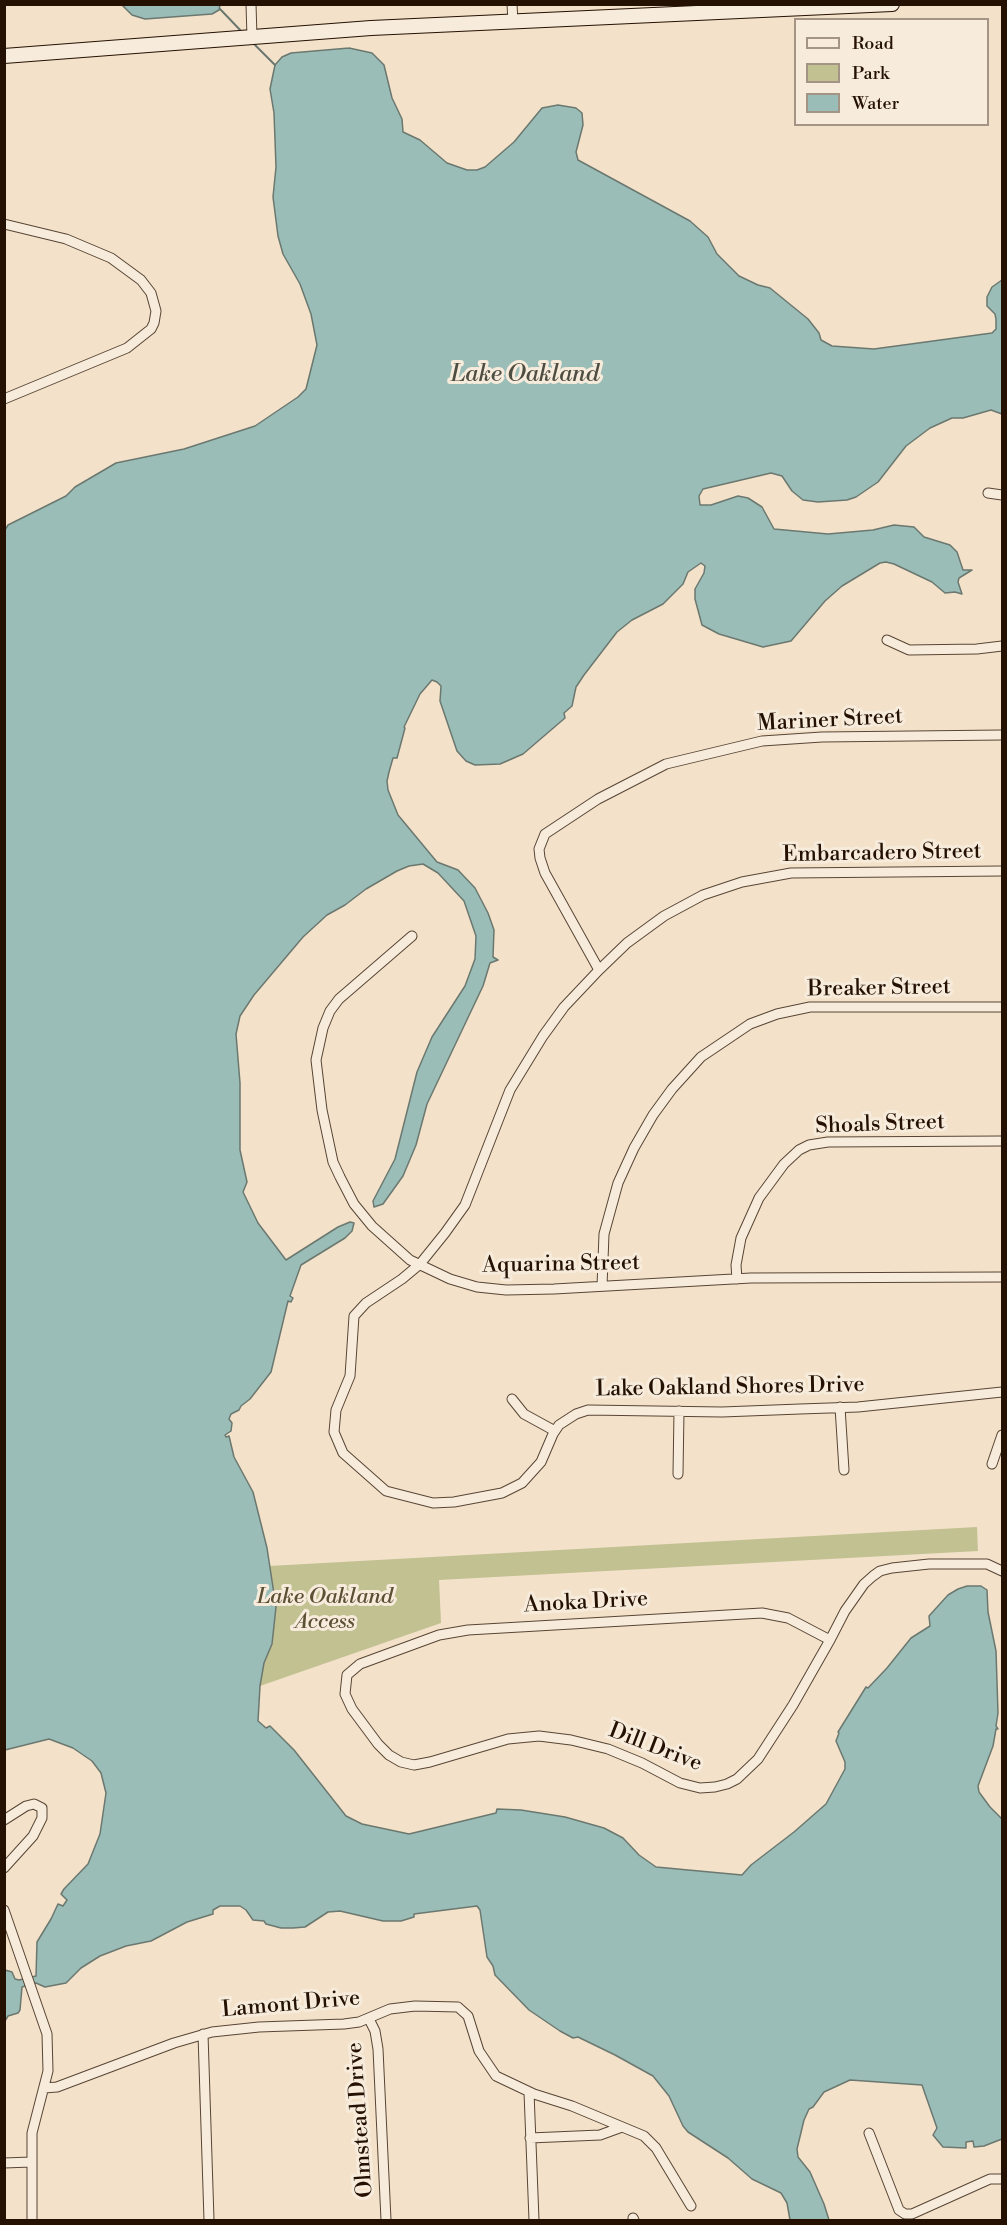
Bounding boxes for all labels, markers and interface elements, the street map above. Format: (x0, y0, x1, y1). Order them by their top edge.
legend (794, 18, 989, 126)
text: Road (852, 32, 894, 55)
text: Park (852, 62, 889, 85)
text: Water (852, 92, 899, 115)
water label: Lake Oakland (451, 361, 599, 389)
street label: Mariner Street (757, 704, 903, 738)
street label: Embarcadero Street (782, 839, 982, 869)
street label: Breaker Street (807, 975, 951, 1003)
street label: Shoals Street (815, 1110, 945, 1140)
street label: Aquarina Street (482, 1250, 640, 1280)
street label: Lake Oakland Shores Drive (595, 1372, 865, 1404)
park label: Lake Oakland Access (257, 1585, 393, 1636)
street label: Anoka Drive (523, 1587, 649, 1619)
street label: Dill Drive (605, 1718, 705, 1778)
street label: Lamont Drive (221, 1986, 361, 2024)
street label: Olmstead Drive (342, 2041, 380, 2199)

